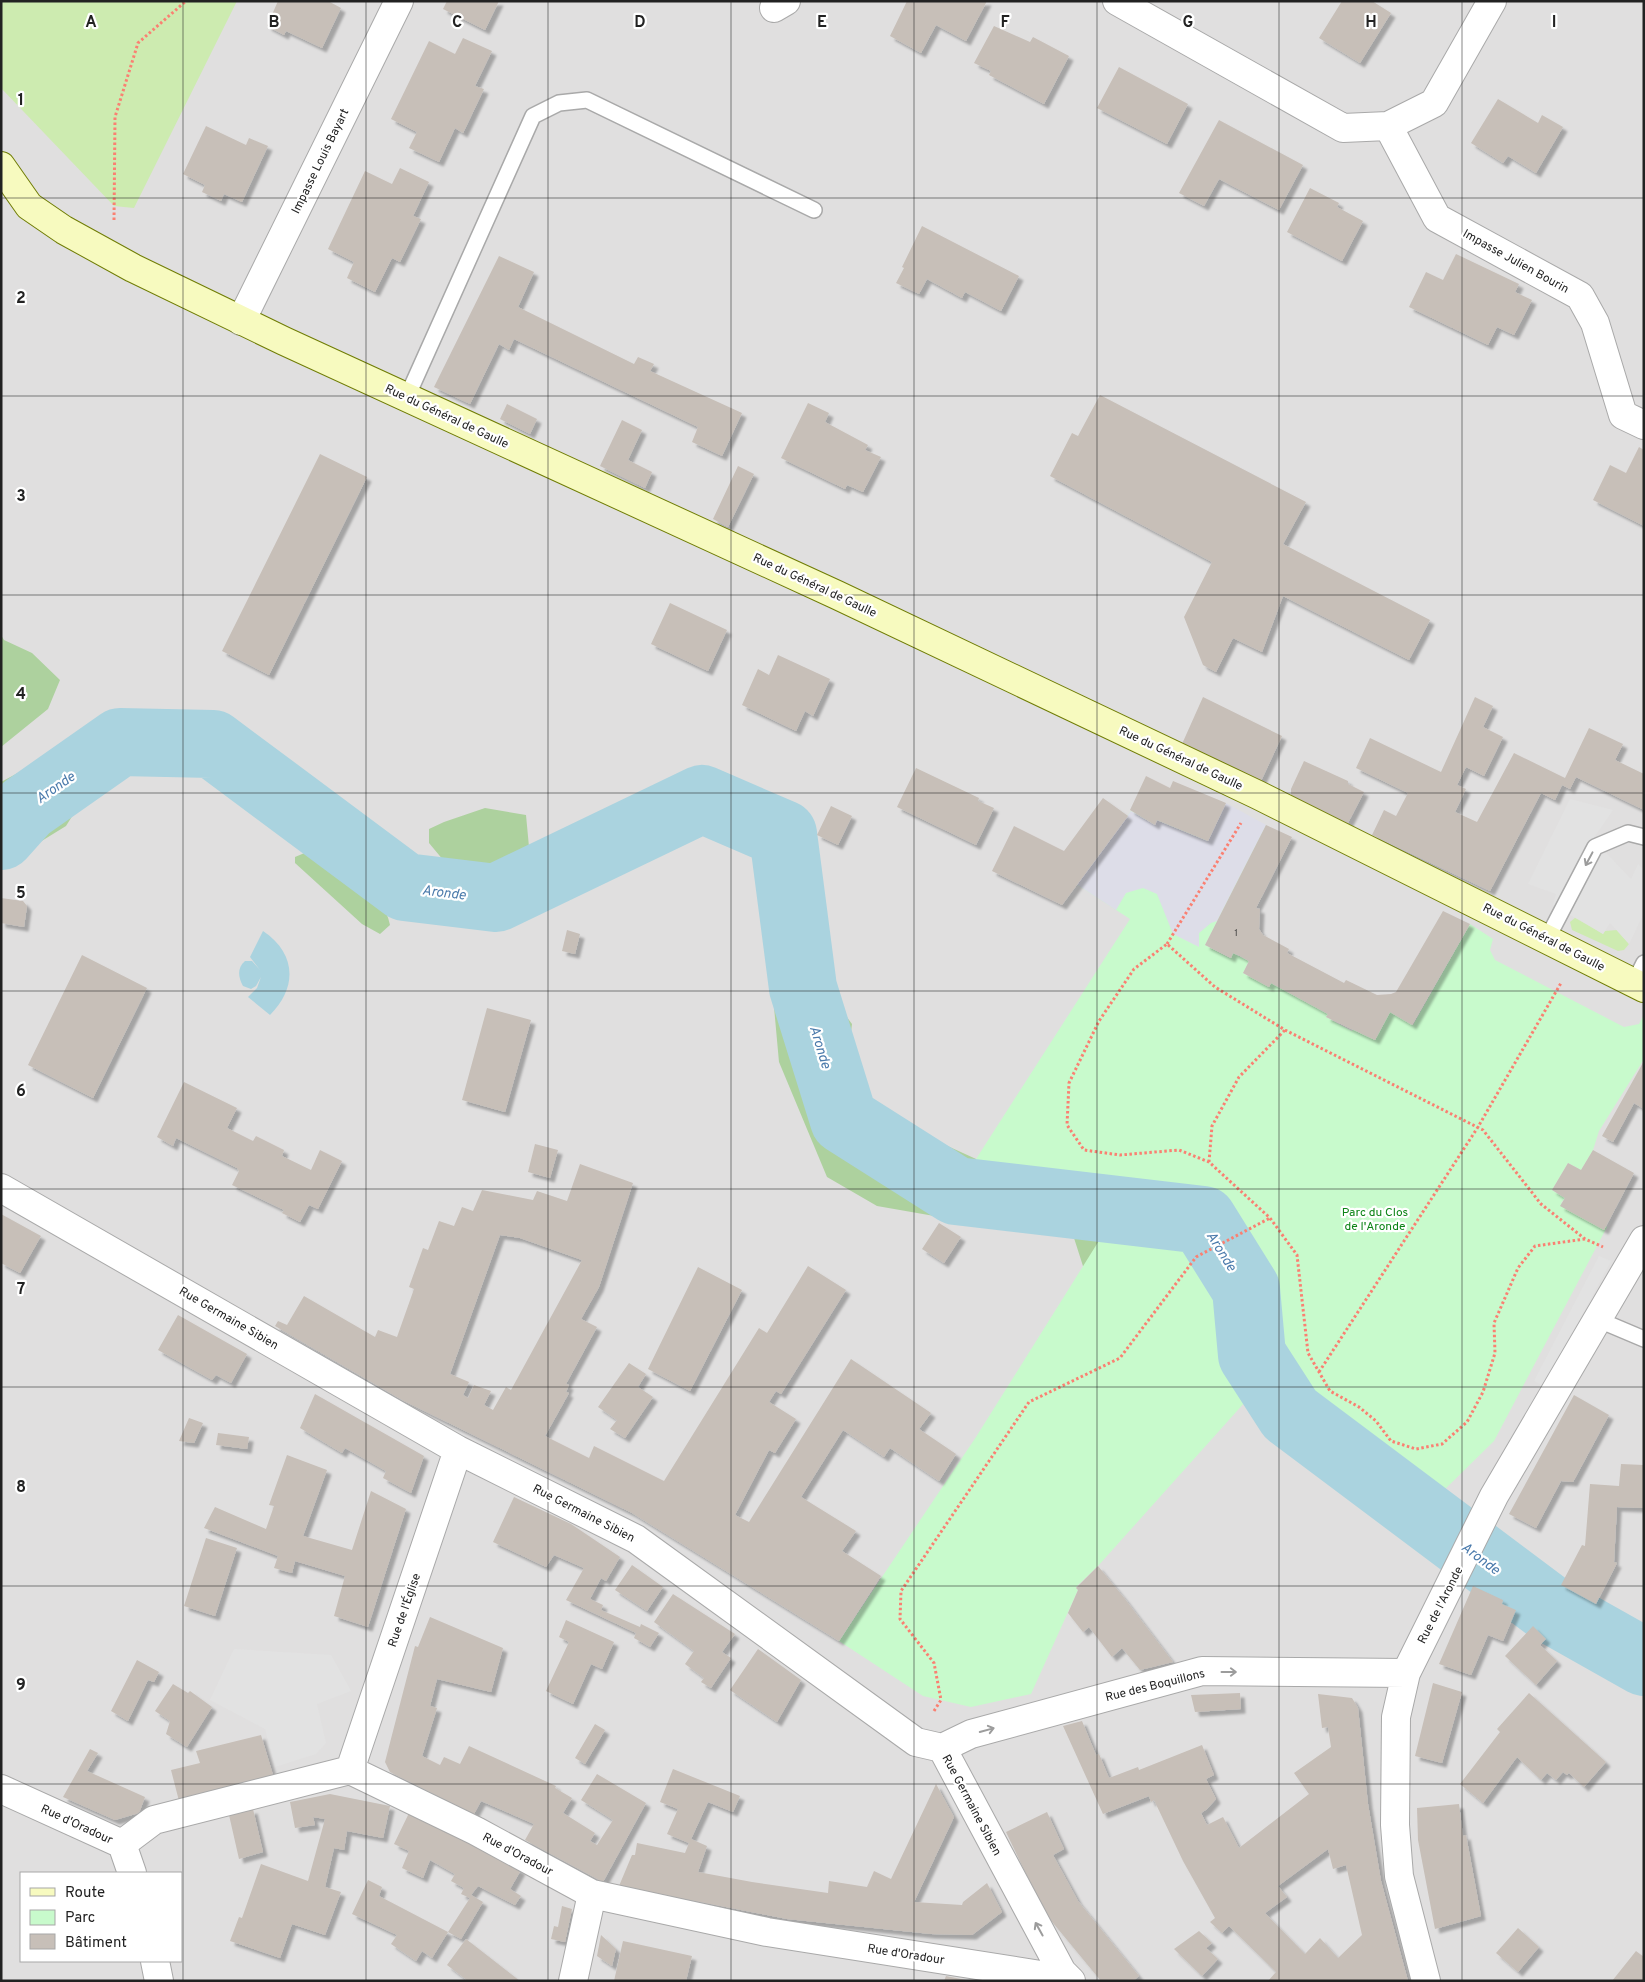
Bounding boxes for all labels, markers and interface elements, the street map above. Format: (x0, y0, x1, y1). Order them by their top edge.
text: A (85, 13, 97, 33)
text: B (268, 13, 280, 33)
text: C (452, 13, 462, 33)
text: D (634, 13, 646, 33)
text: E (817, 13, 827, 33)
text: F (1000, 13, 1010, 33)
text: G (1183, 13, 1193, 33)
text: H (1365, 13, 1377, 33)
text: I (1552, 13, 1556, 33)
text: 1 (18, 91, 24, 111)
street label: Impasse Louis Bayart (288, 106, 353, 217)
street label: Impasse Julien Bourin (1460, 226, 1571, 298)
text: 2 (16, 289, 26, 309)
street label: Rue du Général de Gaulle (382, 381, 511, 453)
text: 3 (16, 487, 26, 507)
street label: Rue du Général de Gaulle (750, 550, 879, 622)
text: 4 (16, 685, 26, 705)
street label: Rue du Général de Gaulle (1116, 723, 1245, 795)
water label: Aronde (33, 768, 79, 808)
one-way arrow (1584, 852, 1594, 867)
water label: Aronde (421, 882, 467, 905)
text: 5 (16, 884, 26, 904)
street label: Rue du Général de Gaulle (1480, 900, 1607, 976)
house number: 1 (1234, 927, 1238, 940)
water label: Aronde (805, 1024, 834, 1072)
text: 6 (16, 1082, 26, 1102)
park label: Parc du Clos de l'Aronde (1342, 1205, 1408, 1235)
water label: Aronde (1202, 1229, 1240, 1276)
text: 7 (17, 1280, 25, 1300)
street label: Rue Germaine Sibien (176, 1284, 281, 1354)
text: 8 (16, 1478, 26, 1498)
street label: Rue Germaine Sibien (530, 1481, 637, 1547)
water label: Aronde (1457, 1539, 1503, 1580)
street label: Rue de l'Aronde (1415, 1564, 1467, 1647)
street label: Rue de l'Église (385, 1571, 425, 1649)
street label: Rue des Boquillons (1104, 1666, 1207, 1706)
one-way arrow (1221, 1667, 1237, 1676)
text: 9 (16, 1676, 26, 1696)
one-way arrow (978, 1724, 994, 1734)
street label: Rue Germaine Sibien (938, 1752, 1005, 1859)
street label: Rue d'Oradour (38, 1801, 115, 1849)
street label: Rue d'Oradour (479, 1830, 556, 1880)
legend (20, 1872, 182, 1962)
text: Route (65, 1884, 105, 1903)
text: Parc (65, 1909, 95, 1928)
one-way arrow (1034, 1922, 1043, 1937)
text: Bâtiment (65, 1934, 127, 1953)
street label: Rue d'Oradour (866, 1941, 946, 1969)

